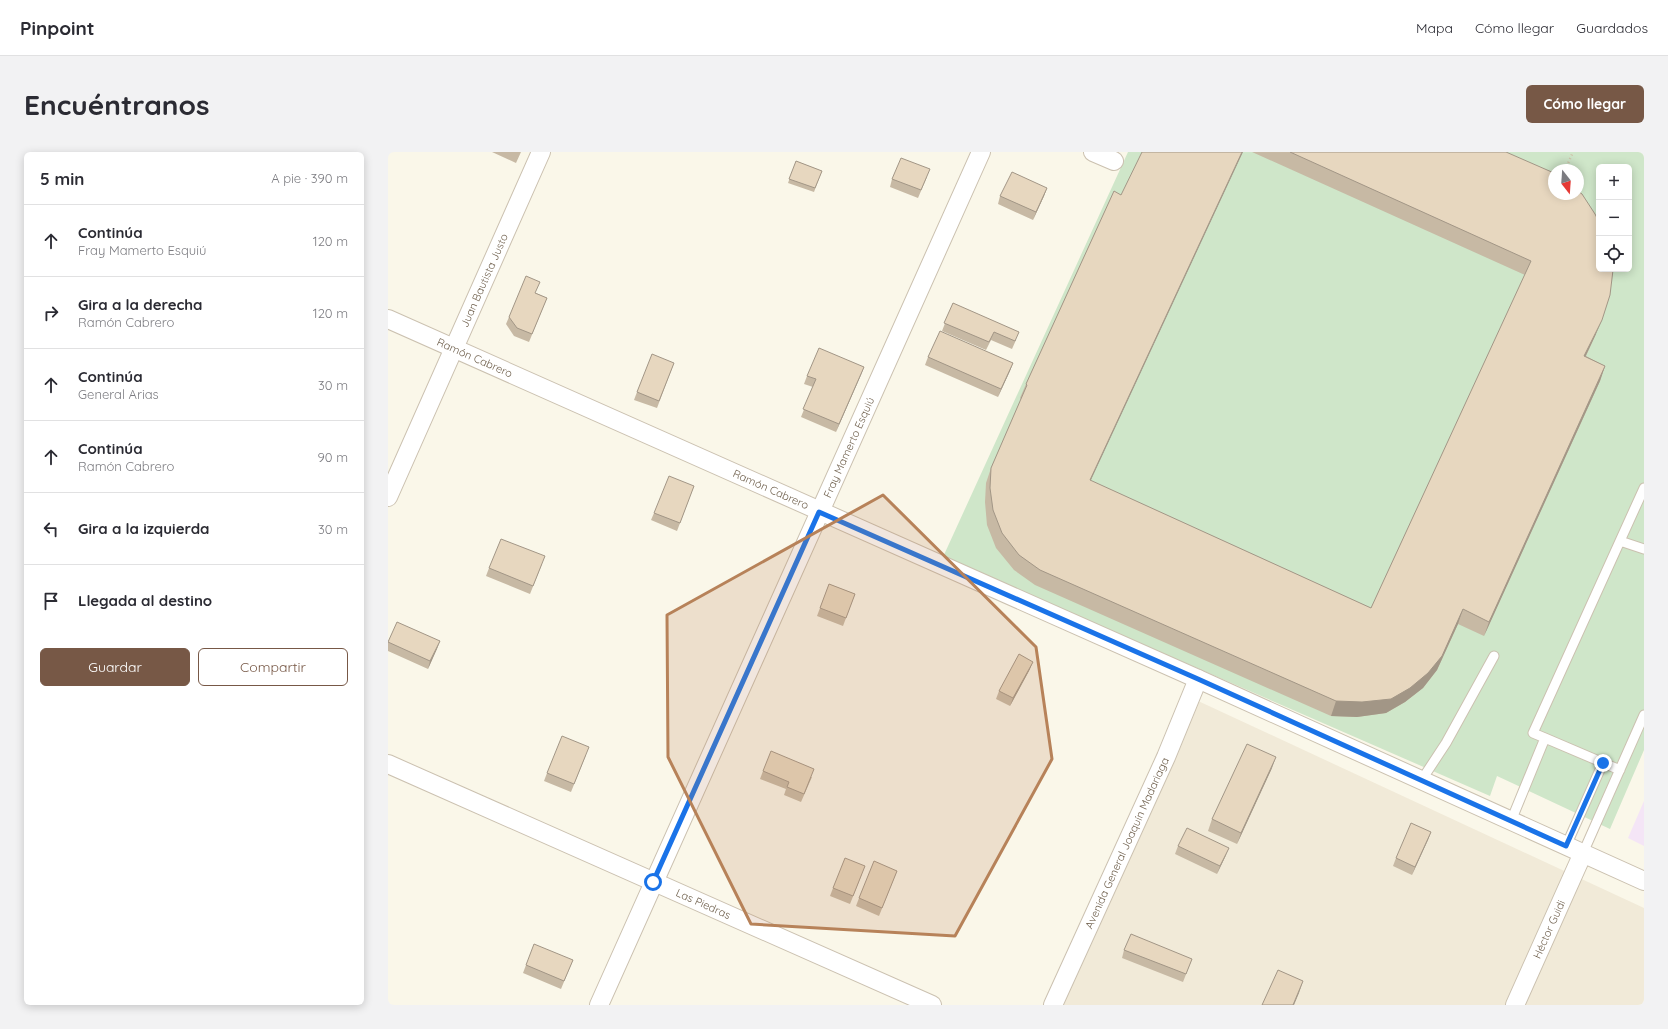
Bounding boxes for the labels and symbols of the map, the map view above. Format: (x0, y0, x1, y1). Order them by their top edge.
north arrow (1548, 164, 1584, 200)
street label: Juan Bautista Justo (457, 231, 511, 330)
street label: Ramón Cabrero (435, 335, 515, 381)
street label: Fray Mamerto Esquiú (820, 395, 877, 500)
street label: Ramón Cabrero (731, 466, 811, 512)
route end (1594, 754, 1612, 772)
street label: Avenida General Joaquín Madariaga (1082, 755, 1172, 931)
route start (644, 873, 662, 891)
street label: Las Piedras (674, 885, 733, 922)
street label: Héctor Guidi (1530, 898, 1568, 961)

